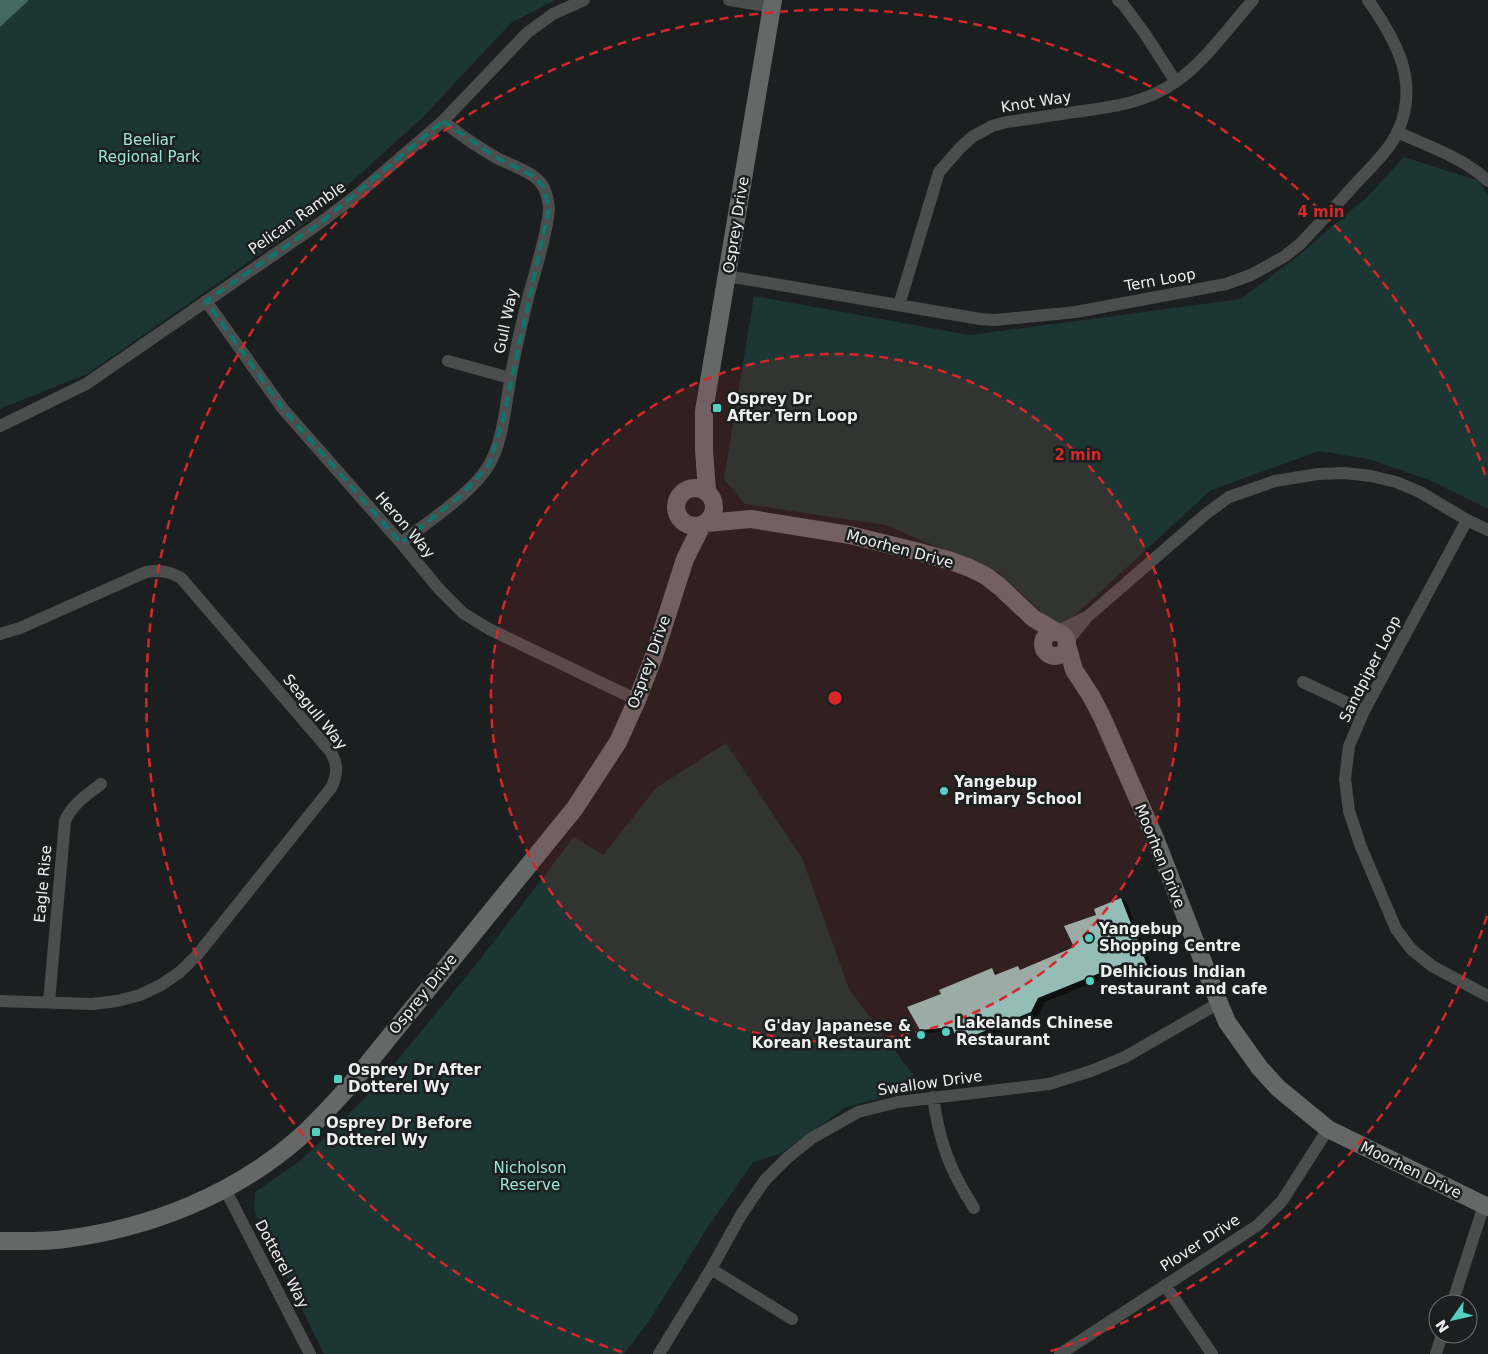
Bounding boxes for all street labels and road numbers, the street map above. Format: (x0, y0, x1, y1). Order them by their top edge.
street label: Knot Way (999, 88, 1073, 116)
street label: Osprey Drive (719, 175, 753, 275)
street label: Pelican Ramble (245, 178, 349, 258)
street label: Tern Loop (1122, 265, 1197, 295)
street label: Gull Way (490, 287, 522, 355)
street label: Heron Way (371, 488, 439, 562)
street label: Moorhen Drive (844, 526, 956, 572)
street label: Osprey Drive (624, 613, 674, 711)
street label: Sandpiper Loop (1335, 613, 1405, 725)
street label: Seagull Way (279, 671, 351, 754)
street label: Moorhen Drive (1131, 802, 1189, 910)
street label: Eagle Rise (31, 844, 55, 924)
street label: Osprey Drive (385, 950, 461, 1038)
street label: Swallow Drive (876, 1067, 984, 1099)
street label: Moorhen Drive (1358, 1138, 1464, 1202)
street label: Plover Drive (1157, 1211, 1243, 1275)
street label: Dotterel Way (251, 1217, 313, 1311)

